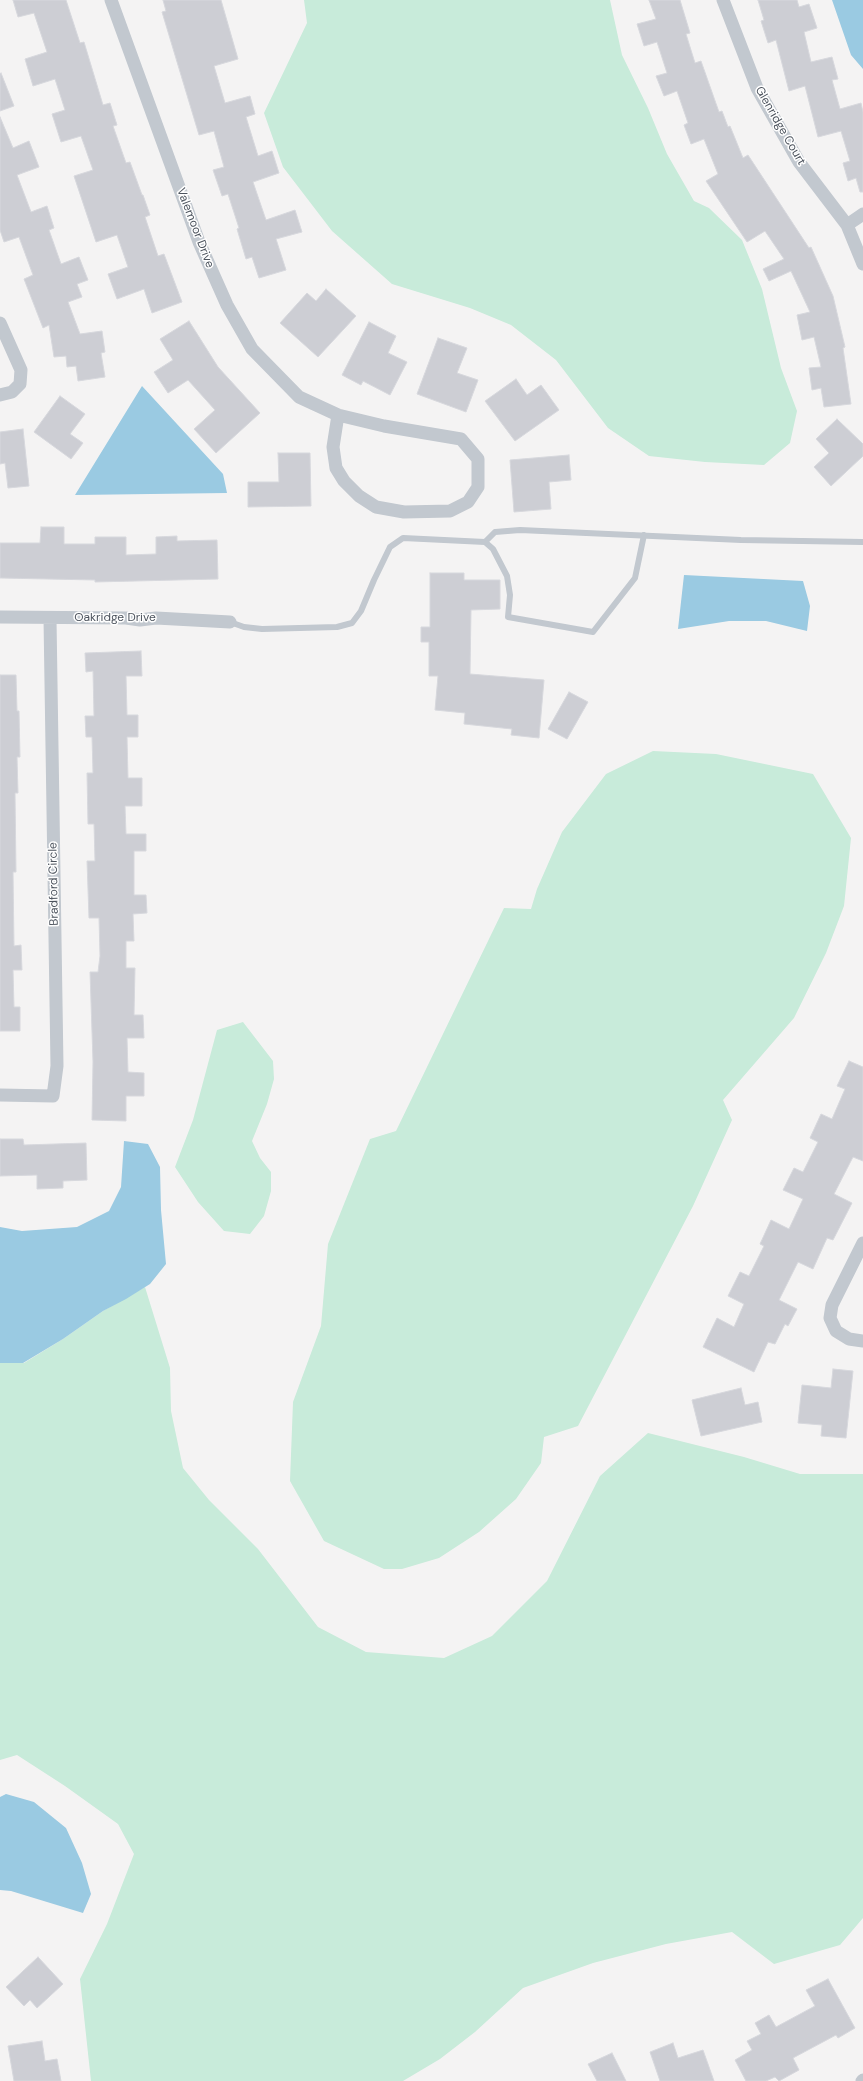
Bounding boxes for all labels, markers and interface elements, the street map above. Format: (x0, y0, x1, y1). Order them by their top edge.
street label: Glenridge Court (752, 84, 808, 168)
street label: Valemoor Drive (173, 186, 217, 270)
street label: Oakridge Drive (74, 611, 156, 625)
street label: Bradford Circle (46, 842, 62, 926)

